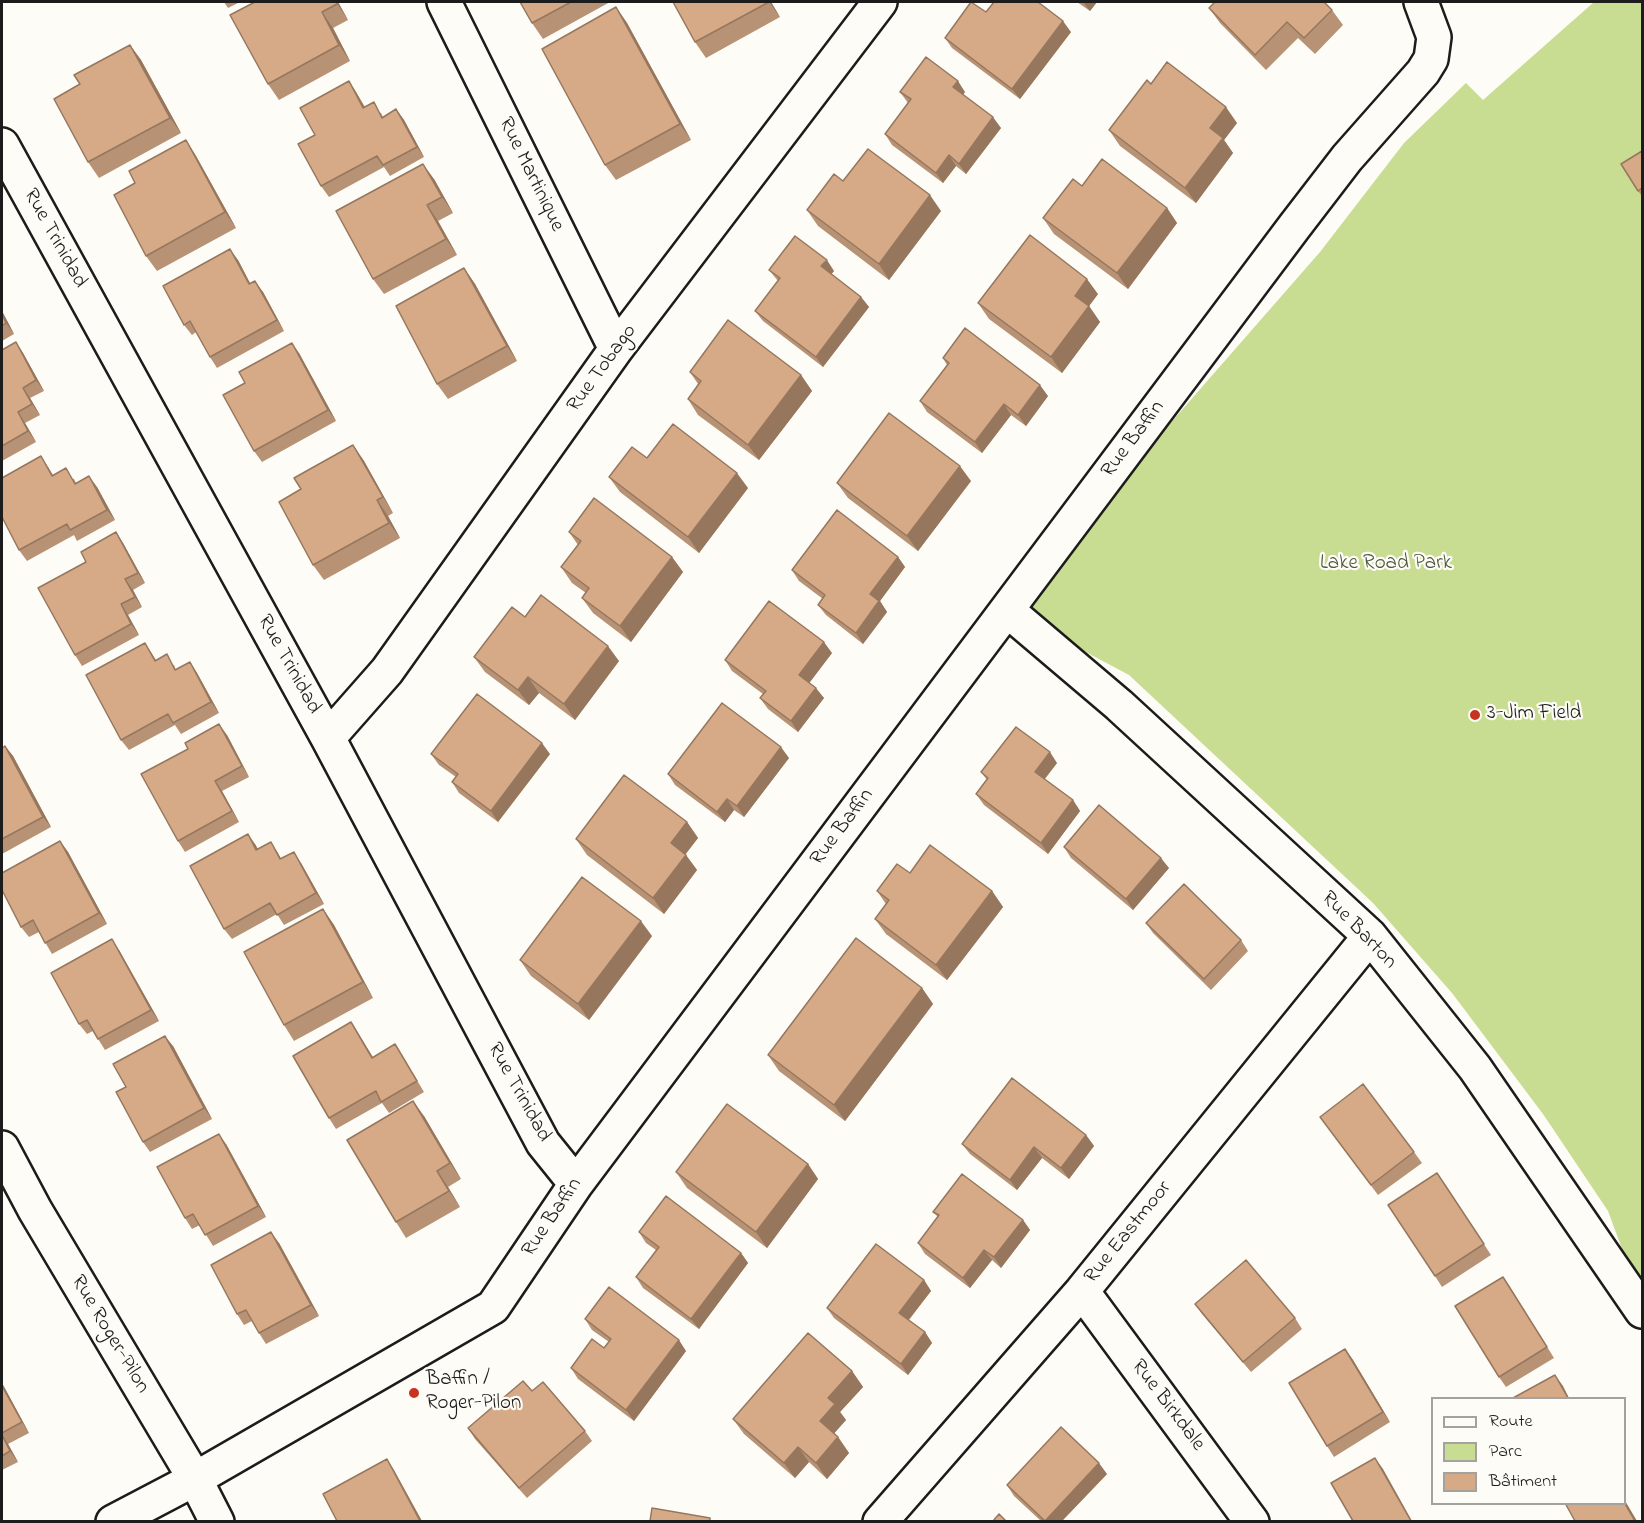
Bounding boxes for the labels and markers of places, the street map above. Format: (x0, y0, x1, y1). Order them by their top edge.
place label: 3-Jim Field (1487, 702, 1581, 728)
marker: 3-Jim Field (1468, 708, 1482, 722)
place label: Baffin / Roger-Pilon (426, 1368, 521, 1418)
marker: Baffin / Roger-Pilon (407, 1386, 421, 1400)

